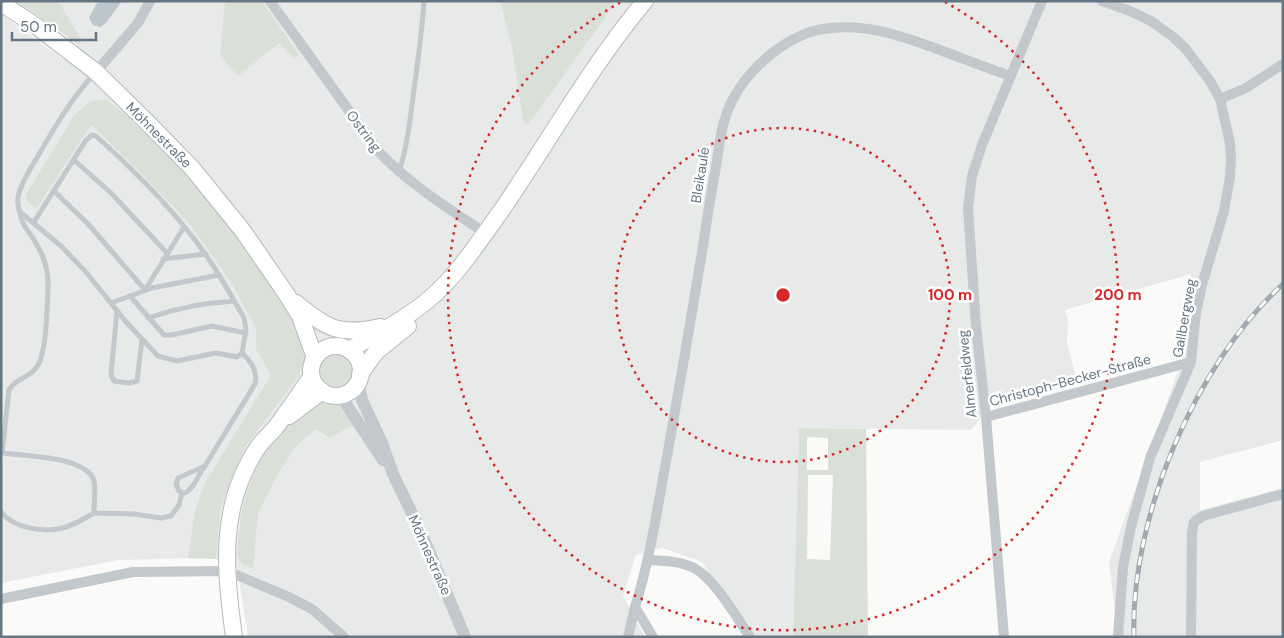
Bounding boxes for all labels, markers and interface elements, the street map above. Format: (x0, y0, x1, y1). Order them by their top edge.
scale bar (12, 10, 96, 42)
text: 50 m (20, 17, 57, 37)
street label: Möhnestraße (122, 98, 196, 172)
street label: Ostring (343, 107, 386, 156)
street label: Bleikaule (687, 146, 713, 204)
street label: Gallbergweg (1168, 277, 1200, 359)
text: 100 m (928, 285, 972, 305)
text: 200 m (1094, 285, 1142, 305)
centre of rings (774, 286, 792, 304)
street label: Almerfeldweg (953, 329, 981, 419)
street label: Christoph-Becker-Straße (987, 350, 1153, 410)
street label: Möhnestraße (404, 512, 456, 598)

